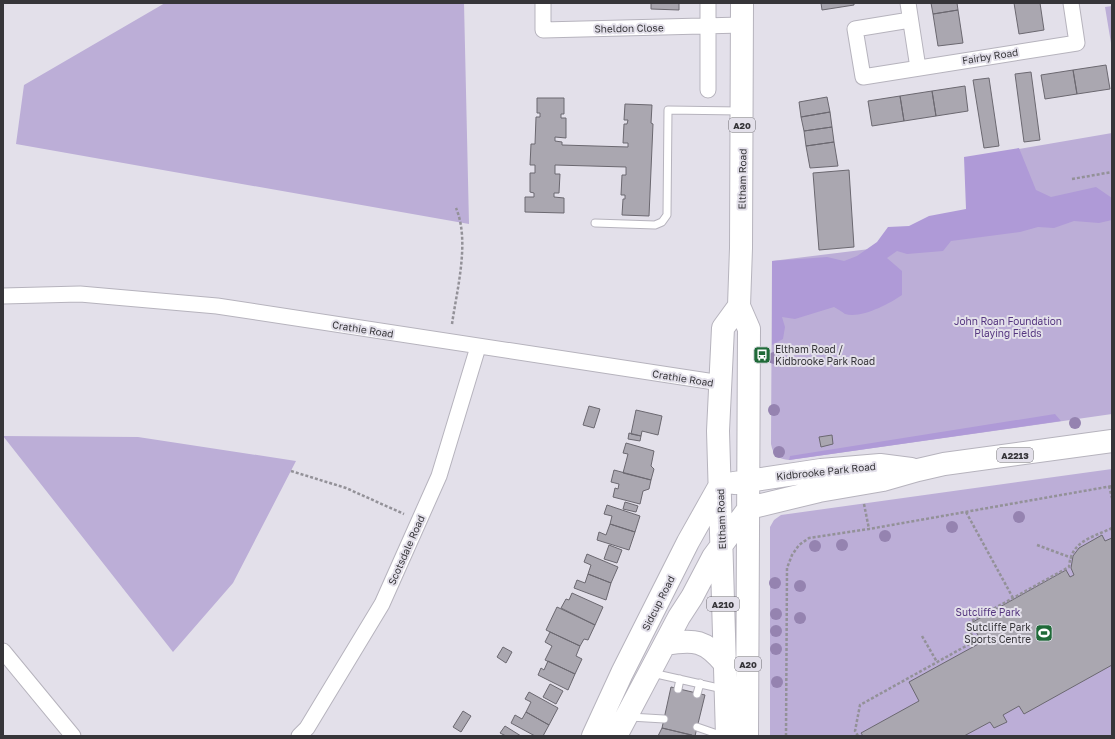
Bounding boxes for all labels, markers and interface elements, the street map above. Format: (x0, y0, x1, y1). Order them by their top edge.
street label: Sheldon Close (594, 21, 664, 35)
street label: Fairby Road (961, 46, 1019, 66)
road number: A20 (729, 118, 755, 132)
street label: Eltham Road (735, 149, 749, 209)
park label: John Roan Foundation Playing Fields (954, 315, 1062, 339)
street label: Crathie Road (332, 318, 394, 340)
place label: Eltham Road / Kidbrooke Park Road (775, 343, 875, 367)
bus stop icon: Eltham Road / Kidbrooke Park Road (752, 345, 772, 365)
street label: Crathie Road (652, 367, 714, 389)
road number: A2213 (997, 448, 1033, 462)
street label: Kidbrooke Park Road (776, 460, 876, 482)
street label: Eltham Road (714, 488, 728, 550)
street label: Scotsdale Road (385, 513, 427, 587)
street label: Sidcup Road (639, 574, 677, 632)
road number: A210 (707, 597, 739, 611)
park label: Sutcliffe Park (955, 606, 1021, 618)
place label: Sutcliffe Park Sports Centre (964, 621, 1031, 645)
sports icon: Sutcliffe Park Sports Centre (1034, 623, 1054, 643)
road number: A20 (735, 657, 761, 671)

